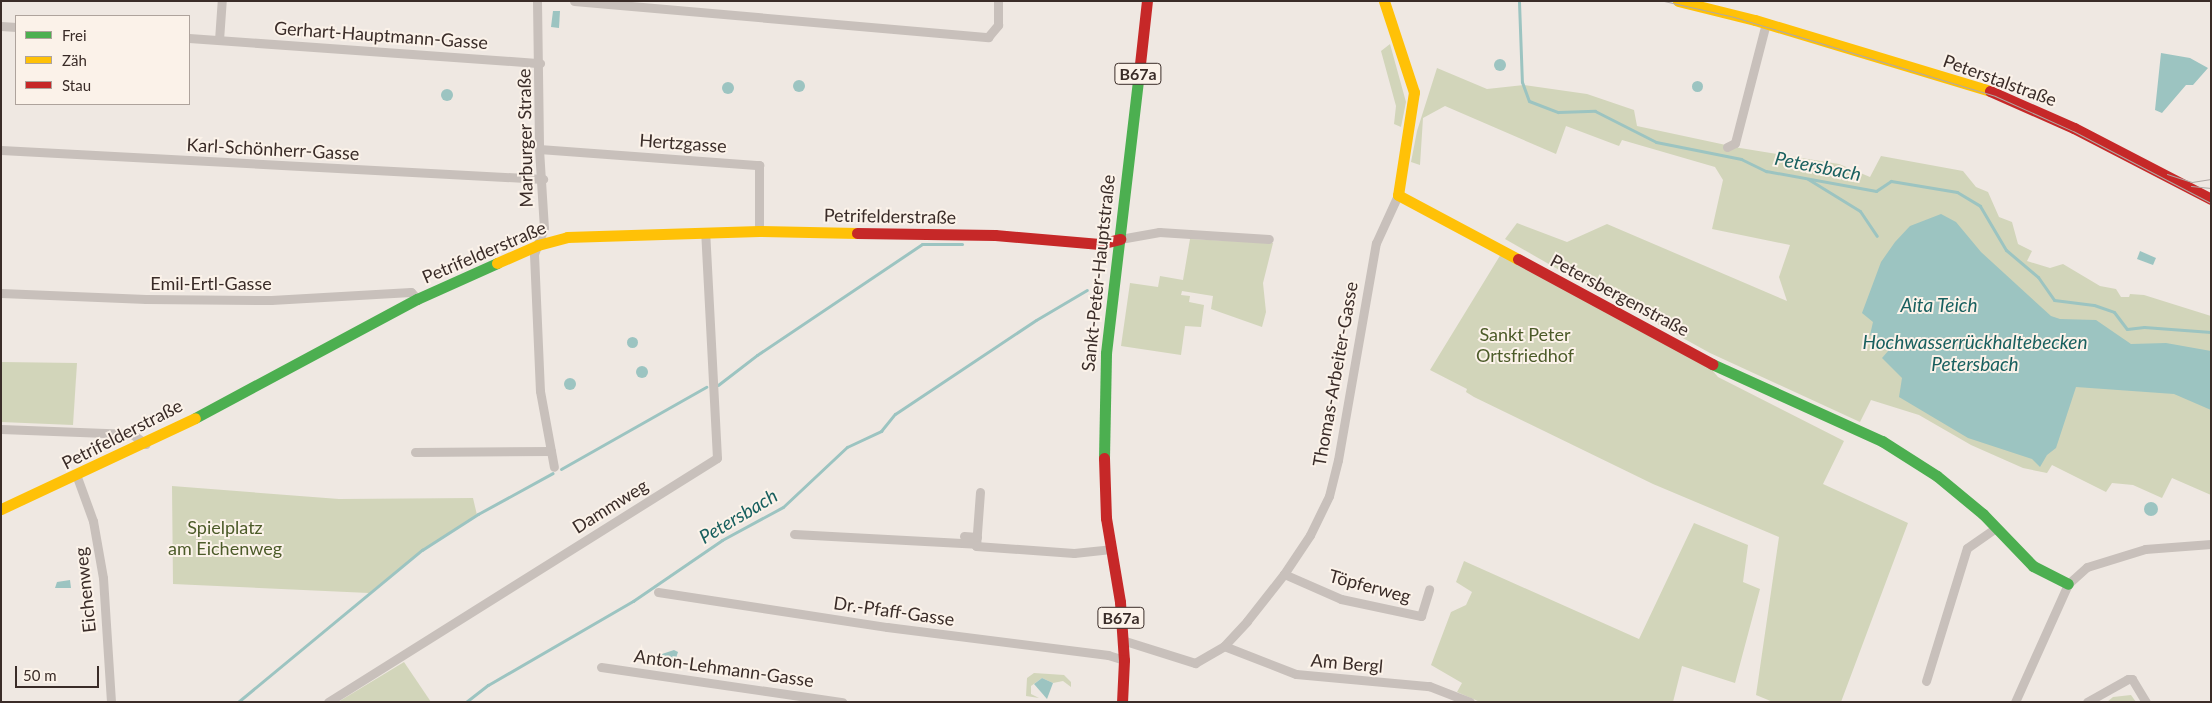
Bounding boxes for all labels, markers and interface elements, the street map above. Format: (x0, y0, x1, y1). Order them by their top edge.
legend (15, 15, 190, 105)
street label: Gerhart-Hauptmann-Gasse (273, 17, 489, 53)
text: Frei (62, 26, 87, 44)
street label: Peterstalstraße (1940, 49, 2060, 111)
text: Zäh (62, 51, 87, 69)
road number: B67a (1114, 61, 1162, 88)
street label: Marburger Straße (513, 68, 537, 208)
text: Stau (62, 76, 91, 94)
street label: Hertzgasse (639, 129, 727, 157)
street label: Karl-Schönherr-Gasse (186, 134, 360, 164)
water label: Petersbach (1773, 146, 1863, 186)
street label: Sankt-Peter-Hauptstraße (1077, 173, 1119, 373)
street label: Petrifelderstraße (824, 204, 956, 228)
street label: Petrifelderstraße (419, 216, 549, 288)
street label: Petersbergenstraße (1547, 249, 1693, 341)
street label: Emil-Ertl-Gasse (150, 272, 272, 294)
street label: Thomas-Arbeiter-Gasse (1308, 280, 1362, 468)
water label: Aita Teich (1900, 294, 1978, 316)
park label: Sankt Peter Ortsfriedhof (1476, 324, 1574, 366)
water label: Hochwasserrückhaltebecken Petersbach (1863, 331, 2087, 375)
street label: Petrifelderstraße (58, 394, 186, 474)
street label: Dammweg (568, 474, 652, 538)
water label: Petersbach (695, 484, 781, 548)
park label: Spielplatz am Eichenweg (168, 517, 282, 560)
street label: Eichenweg (70, 546, 100, 634)
street label: Töpferweg (1327, 565, 1413, 607)
street label: Dr.-Pfaff-Gasse (832, 592, 956, 630)
road number: B67a (1097, 604, 1145, 632)
street label: Anton-Lehmann-Gasse (633, 645, 815, 691)
street label: Am Bergl (1310, 649, 1384, 677)
scale bar (18, 656, 101, 688)
text: 50 m (23, 666, 57, 684)

